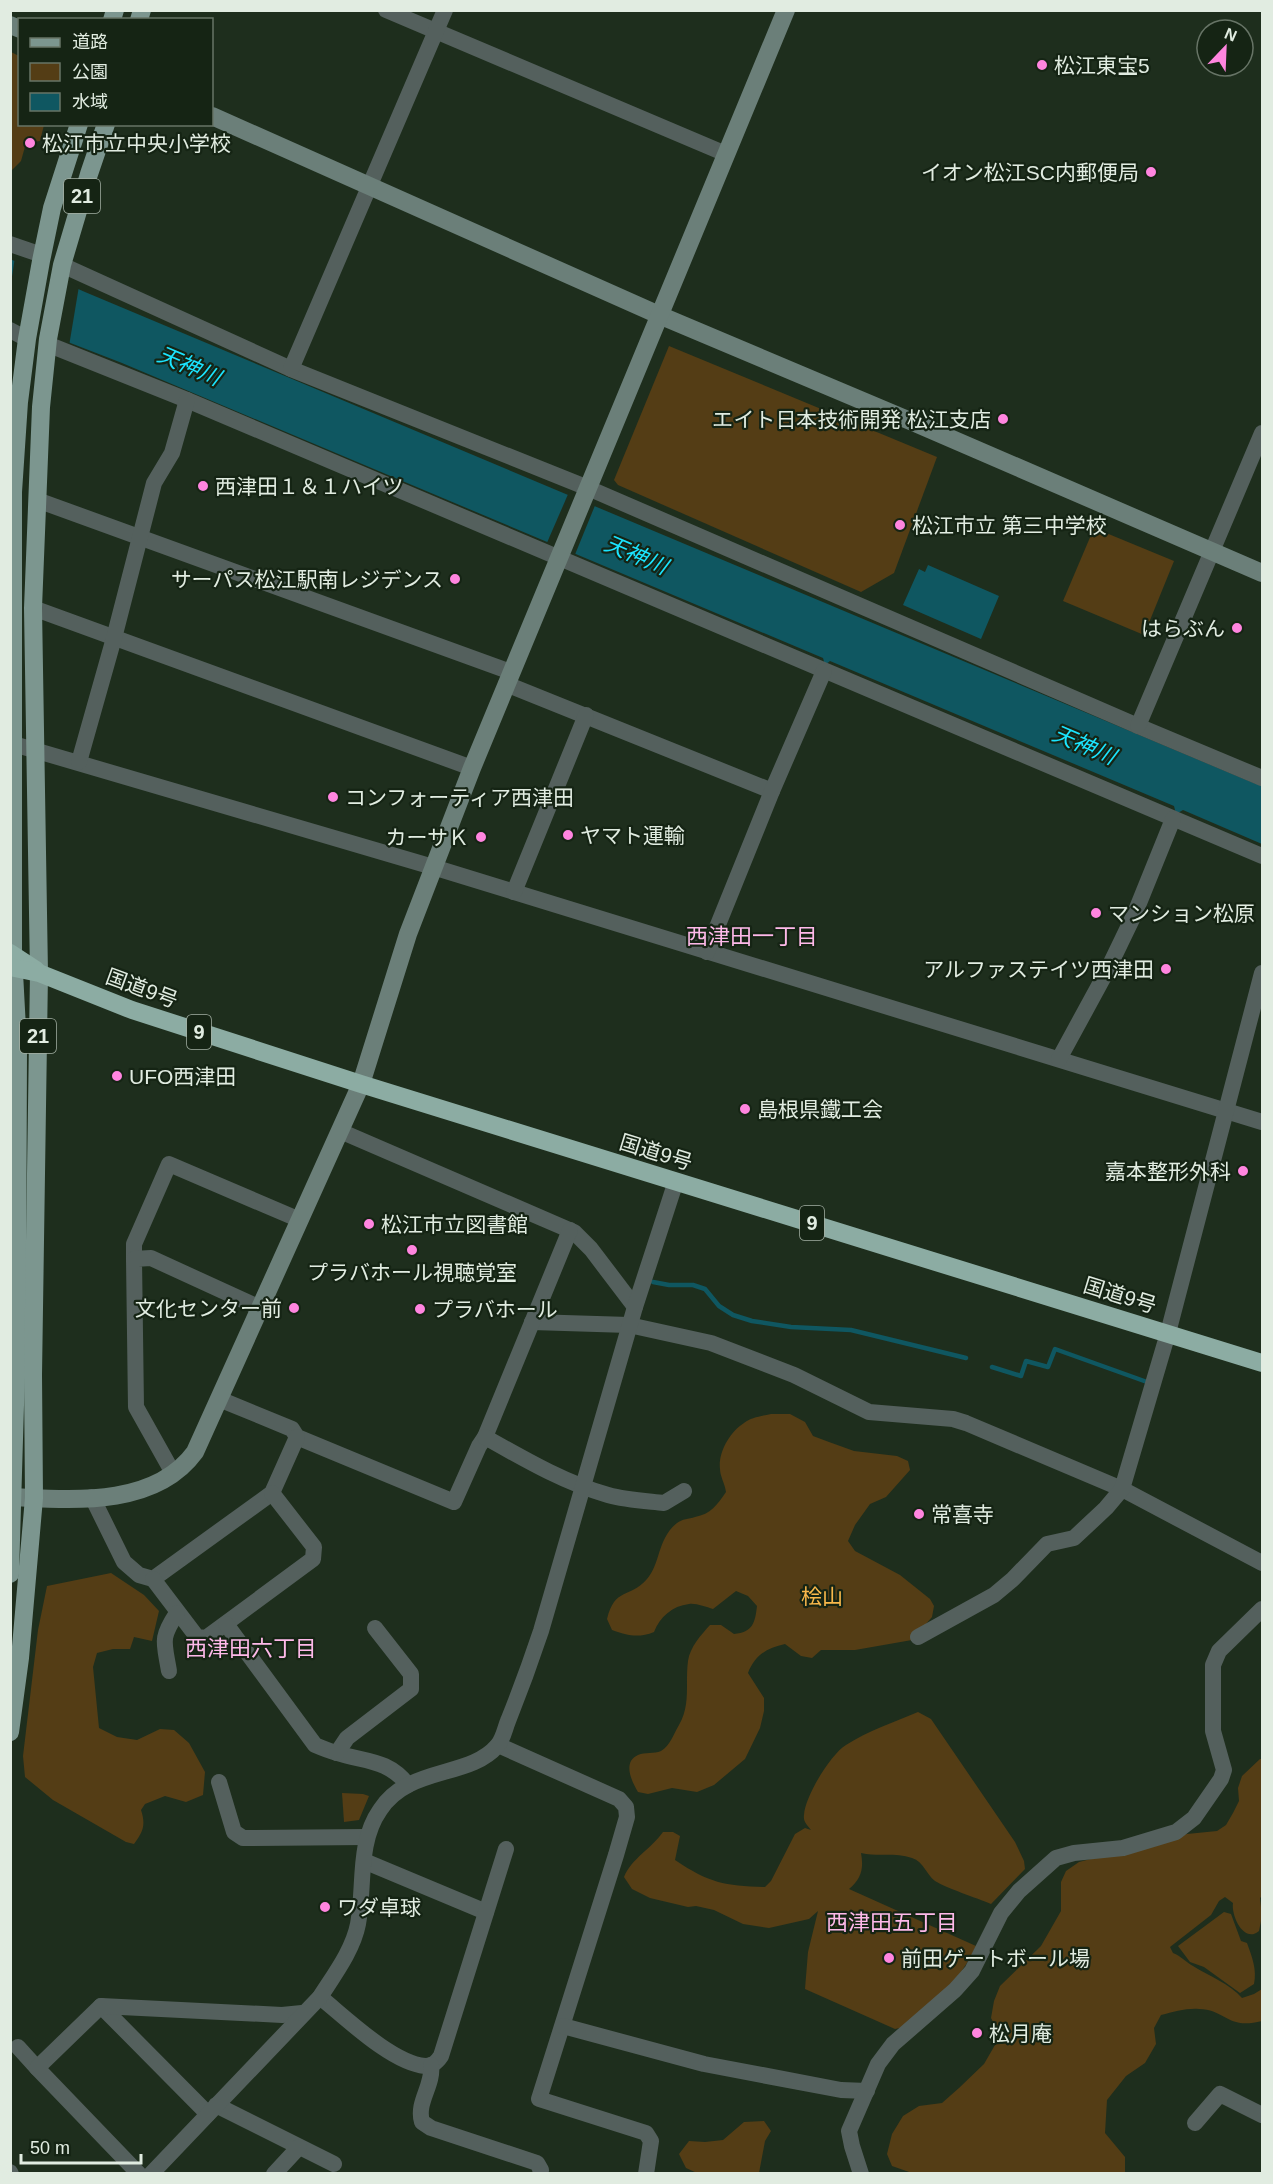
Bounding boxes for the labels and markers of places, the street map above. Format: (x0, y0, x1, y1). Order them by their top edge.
place label: 松江東宝5 (1054, 54, 1150, 77)
marker: 松江東宝5 (1035, 58, 1049, 72)
place label: 松江市立中央小学校 (42, 132, 231, 155)
marker: 松江市立中央小学校 (23, 136, 37, 150)
place label: イオン松江SC内郵便局 (921, 161, 1139, 184)
marker: イオン松江SC内郵便局 (1144, 165, 1158, 179)
place label: エイト日本技術開発 松江支店 (712, 408, 991, 431)
marker: エイト日本技術開発 松江支店 (996, 412, 1010, 426)
place label: 西津田１＆１ハイツ (215, 475, 404, 498)
marker: 西津田１＆１ハイツ (196, 479, 210, 493)
place label: 松江市立 第三中学校 (912, 514, 1107, 537)
marker: 松江市立 第三中学校 (893, 518, 907, 532)
place label: サーパス松江駅南レジデンス (171, 568, 443, 591)
marker: サーパス松江駅南レジデンス (448, 572, 462, 586)
place label: はらぶん (1141, 617, 1225, 640)
marker: はらぶん (1230, 621, 1244, 635)
place label: コンフォーティア西津田 (345, 786, 574, 809)
marker: コンフォーティア西津田 (326, 790, 340, 804)
place label: ヤマト運輸 (580, 824, 685, 847)
place label: カーサＫ (385, 826, 469, 849)
marker: ヤマト運輸 (561, 828, 575, 842)
marker: カーサＫ (474, 830, 488, 844)
place label: マンション松原 (1108, 902, 1255, 925)
marker: マンション松原 (1089, 906, 1103, 920)
place label: アルファステイツ西津田 (923, 958, 1154, 981)
marker: アルファステイツ西津田 (1159, 962, 1173, 976)
place label: UFO西津田 (129, 1065, 236, 1088)
marker: UFO西津田 (110, 1069, 124, 1083)
place label: 島根県鐵工会 (757, 1098, 883, 1121)
marker: 島根県鐵工会 (738, 1102, 752, 1116)
place label: 嘉本整形外科 (1105, 1160, 1231, 1183)
marker: 嘉本整形外科 (1236, 1164, 1250, 1178)
place label: 松江市立図書館 (381, 1213, 528, 1236)
marker: 松江市立図書館 (362, 1217, 376, 1231)
marker: プラバホール視聴覚室 (405, 1243, 419, 1257)
place label: プラバホール視聴覚室 (307, 1261, 517, 1284)
place label: 文化センター前 (135, 1297, 282, 1320)
place label: プラバホール (432, 1298, 558, 1321)
marker: 文化センター前 (287, 1301, 301, 1315)
marker: プラバホール (413, 1302, 427, 1316)
place label: 常喜寺 (931, 1503, 994, 1526)
marker: 常喜寺 (912, 1507, 926, 1521)
place label: ワダ卓球 (337, 1896, 421, 1919)
marker: ワダ卓球 (318, 1900, 332, 1914)
place label: 前田ゲートボール場 (901, 1947, 1090, 1970)
marker: 前田ゲートボール場 (882, 1951, 896, 1965)
place label: 松月庵 (989, 2022, 1052, 2045)
marker: 松月庵 (970, 2026, 984, 2040)

